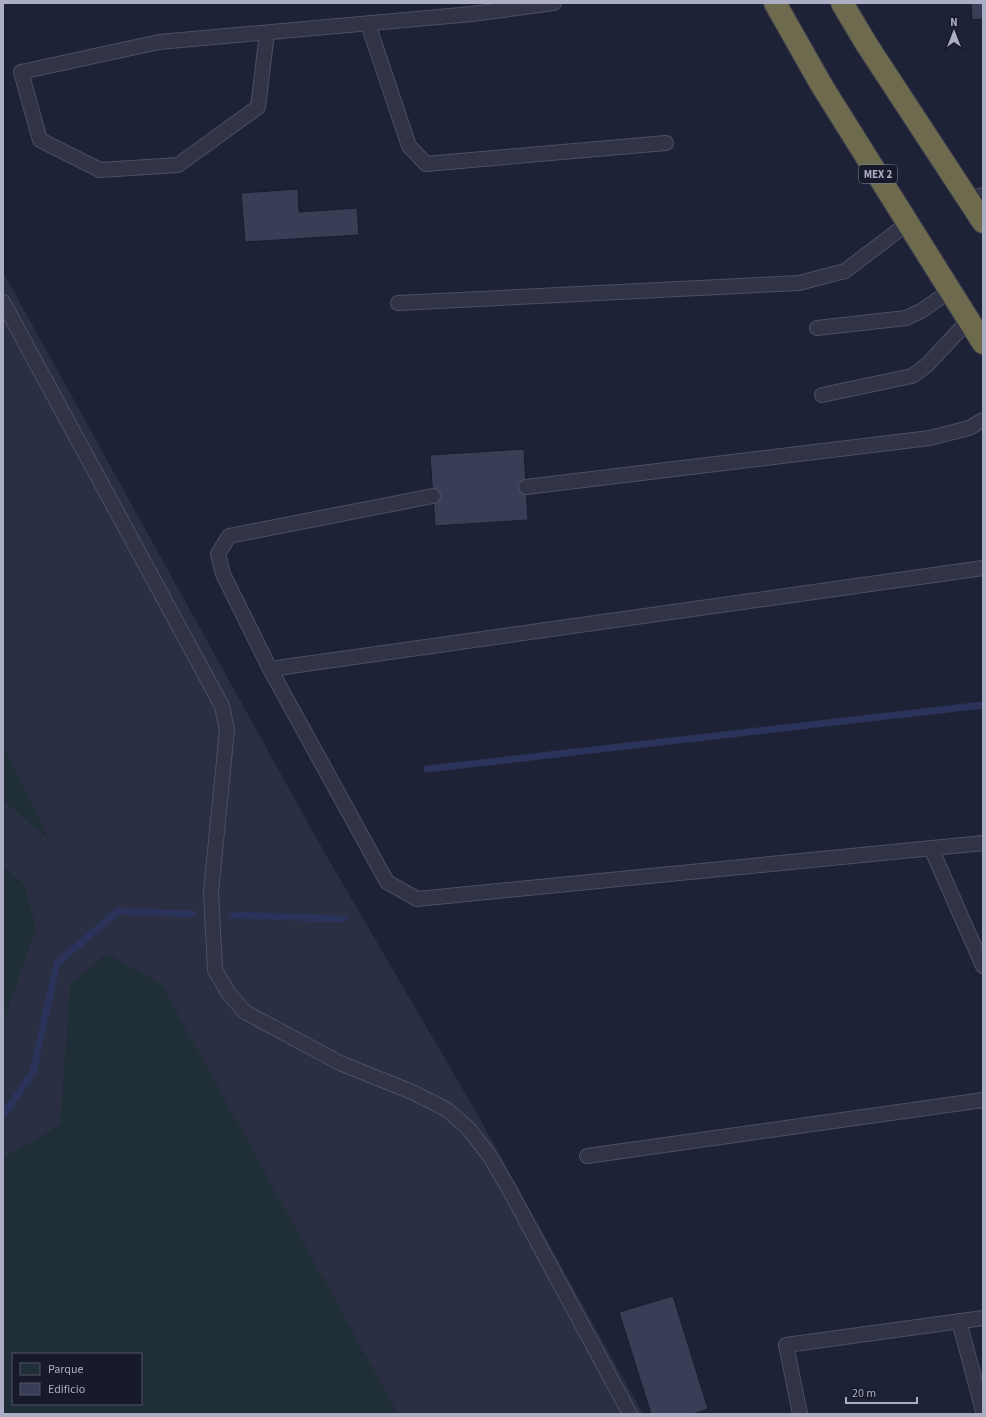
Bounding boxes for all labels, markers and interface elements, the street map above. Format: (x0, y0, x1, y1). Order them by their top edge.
north arrow (934, 12, 974, 52)
text: N (950, 15, 958, 30)
road number: MEX 2 (859, 165, 897, 183)
legend (12, 1353, 142, 1405)
text: Parque (48, 1361, 84, 1378)
scale bar (846, 1379, 917, 1405)
text: Edificio (48, 1381, 85, 1398)
text: 20 m (852, 1385, 876, 1402)

